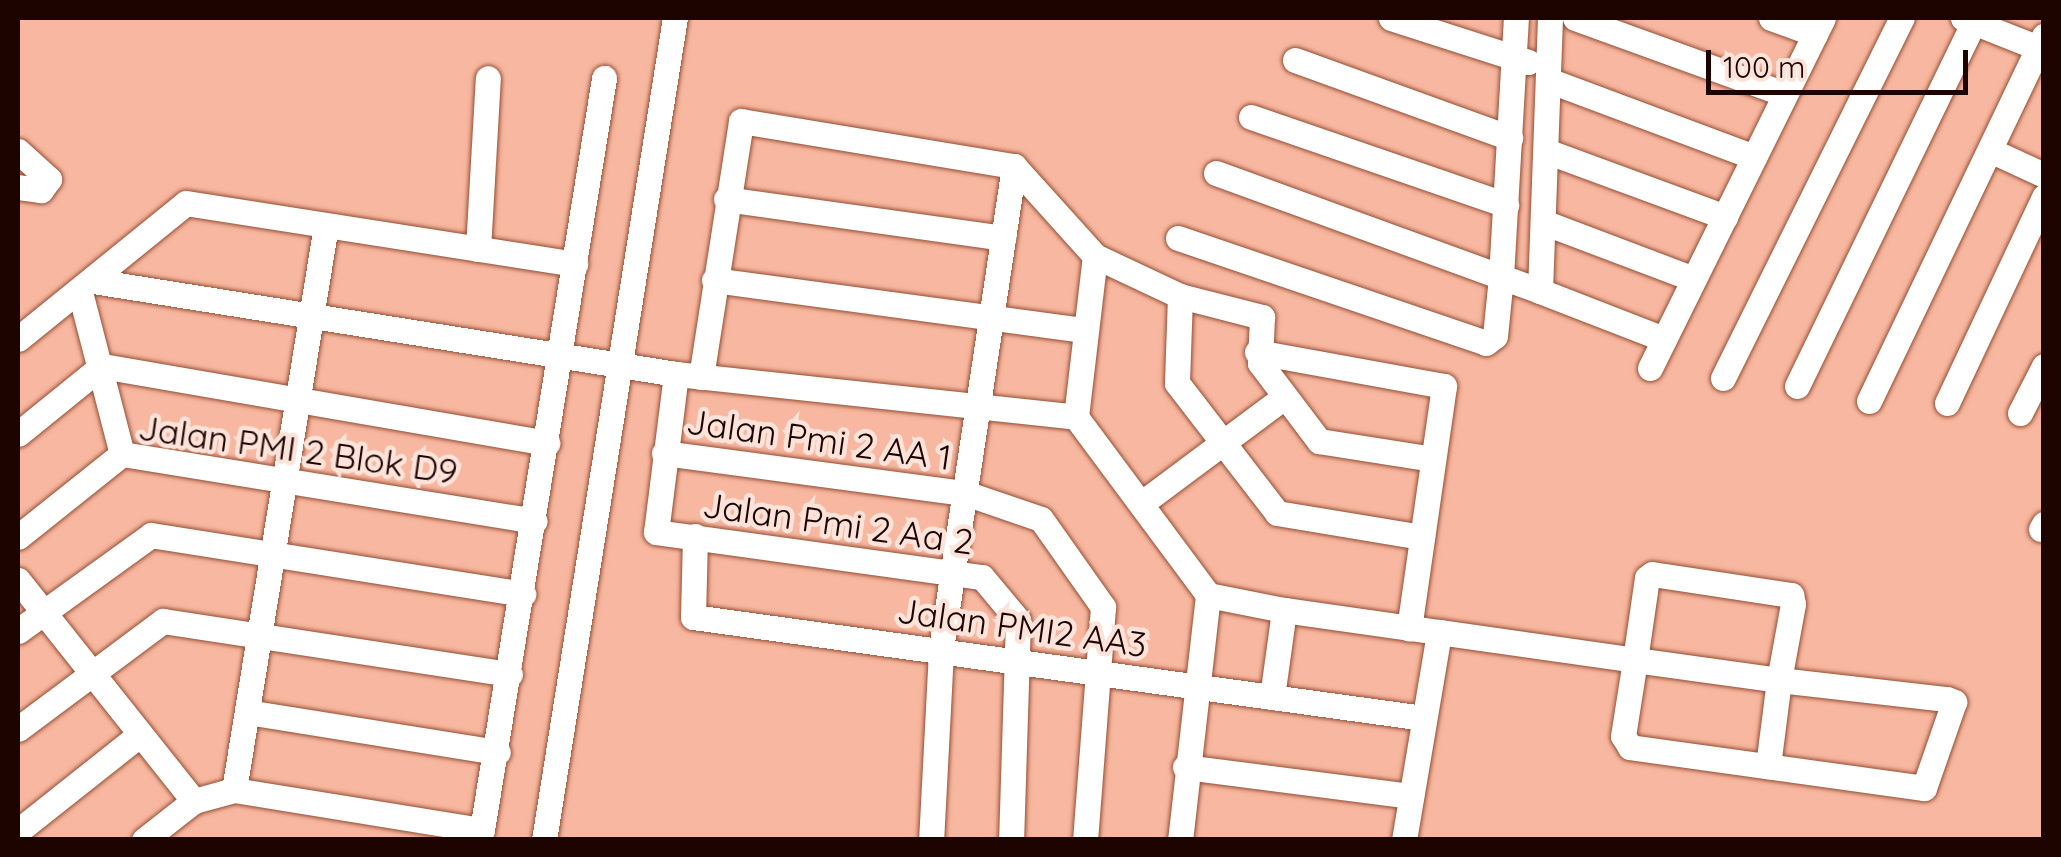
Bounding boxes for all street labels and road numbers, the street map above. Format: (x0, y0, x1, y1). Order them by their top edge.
street label: Jalan Pmi 2 AA 1 (684, 400, 954, 478)
street label: Jalan PMI 2 Blok D9 (136, 406, 460, 492)
street label: Jalan Pmi 2 Aa 2 (700, 483, 976, 563)
street label: Jalan PMI2 AA3 (895, 589, 1149, 665)

